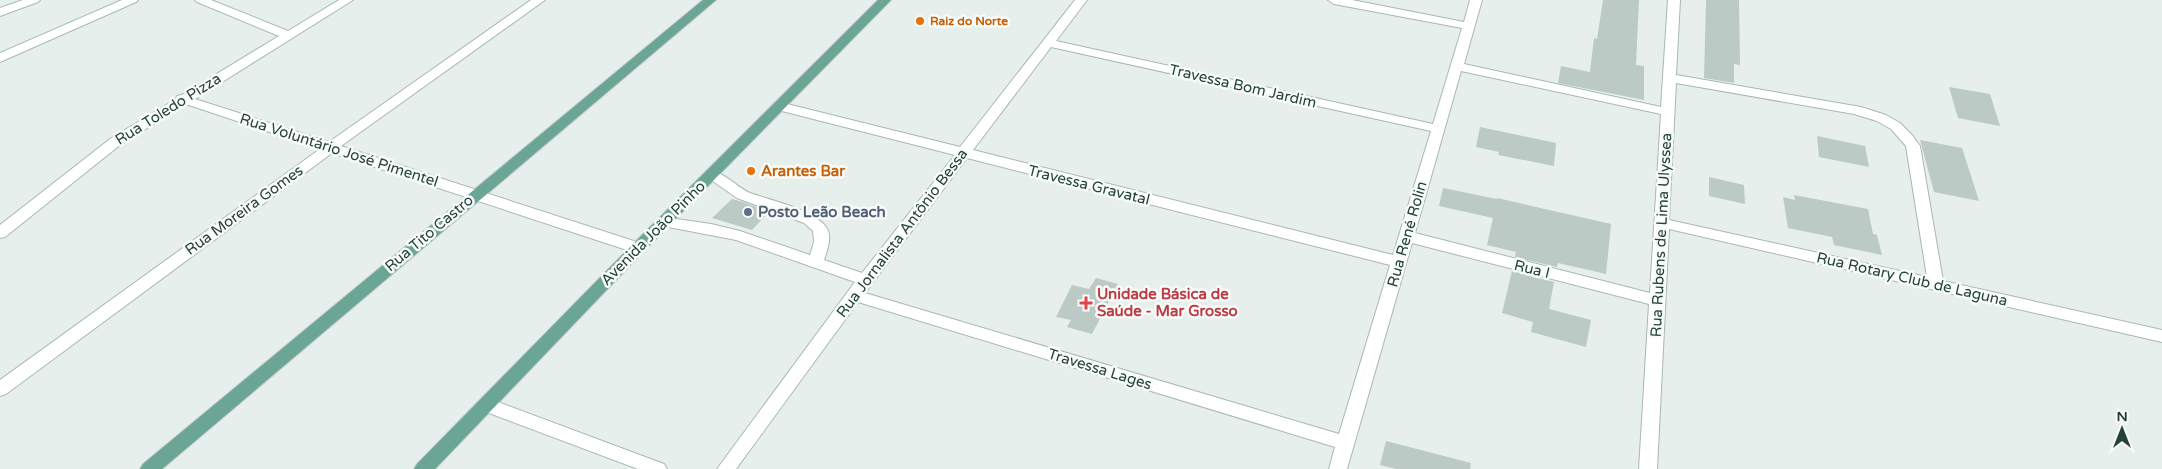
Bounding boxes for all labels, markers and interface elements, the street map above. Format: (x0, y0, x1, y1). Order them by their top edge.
place label: Raiz do Norte (930, 14, 1008, 28)
marker: Raiz do Norte (914, 15, 926, 27)
street label: Travessa Bom Jardim (1168, 60, 1318, 112)
street label: Rua Toledo Pizza (112, 69, 224, 149)
street label: Rua Voluntário José Pimentel (237, 109, 441, 191)
street label: Rua Rubens de Lima Ulyssea (1647, 132, 1675, 338)
street label: Rua Jornalista Antônio Bessa (833, 145, 971, 321)
street label: Rua Moreira Gomes (182, 161, 306, 259)
street label: Travessa Gravatal (1026, 161, 1152, 209)
place label: Arantes Bar (761, 162, 845, 180)
marker: Arantes Bar (745, 165, 757, 177)
street label: Avenida João Pinho (597, 177, 709, 289)
street label: Rua René Rolin (1383, 179, 1431, 289)
street label: Rua Tito Castro (381, 191, 477, 275)
place label: Posto Leão Beach (758, 203, 886, 221)
marker: Posto Leão Beach (742, 206, 754, 218)
street label: Rua Rotary Club de Laguna (1815, 248, 2009, 310)
street label: Rua I (1512, 256, 1552, 282)
place label: Unidade Básica de Saúde - Mar Grosso (1097, 285, 1238, 320)
marker: Unidade Básica de Saúde - Mar Grosso (1079, 296, 1093, 310)
street label: Travessa Lages (1046, 345, 1154, 393)
north arrow (2097, 404, 2147, 454)
text: N (2116, 408, 2128, 425)

